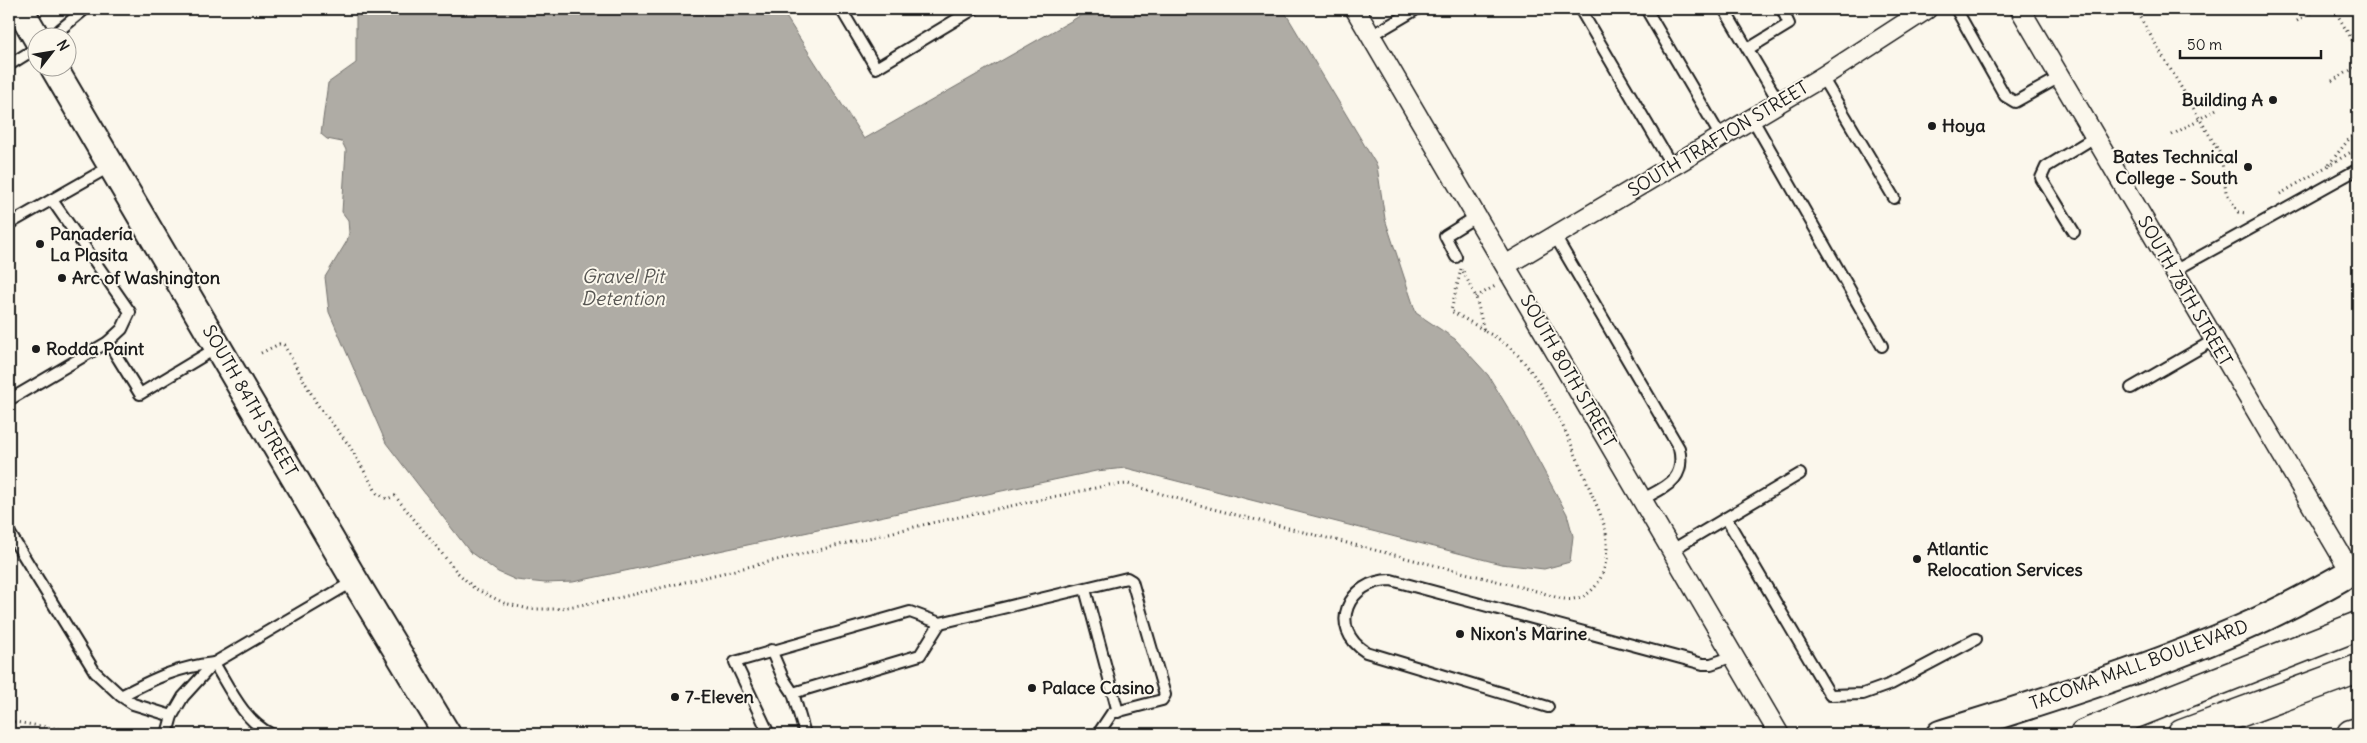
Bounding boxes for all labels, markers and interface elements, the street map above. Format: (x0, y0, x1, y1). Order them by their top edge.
north arrow (28, 28, 78, 78)
scale bar (2180, 28, 2321, 60)
text: 50 m (2187, 35, 2222, 54)
text: N (53, 37, 73, 54)
street label: SOUTH TRAFTON STREET (1623, 76, 1812, 202)
place label: Building A (2182, 88, 2263, 111)
marker: Building A (2267, 94, 2279, 106)
place label: Hoya (1942, 114, 1986, 137)
marker: Hoya (1926, 120, 1938, 132)
place label: Bates Technical College - South (2113, 145, 2239, 189)
marker: Bates Technical College - South (2242, 161, 2254, 173)
street label: SOUTH 78TH STREET (2133, 212, 2238, 370)
place label: Panadería La Plasita (50, 222, 133, 266)
marker: Panadería La Plasita (34, 238, 46, 250)
water label: Gravel Pit Detention (581, 264, 667, 310)
place label: Arc of Washington (72, 266, 221, 289)
marker: Arc of Washington (56, 272, 68, 284)
street label: SOUTH 80TH STREET (1515, 290, 1622, 451)
street label: SOUTH 84TH STREET (198, 321, 303, 481)
place label: Rodda Paint (46, 337, 145, 360)
marker: Rodda Paint (30, 343, 42, 355)
place label: Atlantic Relocation Services (1927, 537, 2083, 581)
marker: Atlantic Relocation Services (1911, 553, 1923, 565)
street label: TACOMA MALL BOULEVARD (2026, 614, 2251, 715)
place label: Nixon's Marine (1470, 622, 1588, 645)
marker: Nixon's Marine (1454, 628, 1466, 640)
place label: Palace Casino (1042, 676, 1154, 699)
marker: Palace Casino (1026, 682, 1038, 694)
place label: 7-Eleven (685, 685, 755, 708)
marker: 7-Eleven (669, 691, 681, 703)

